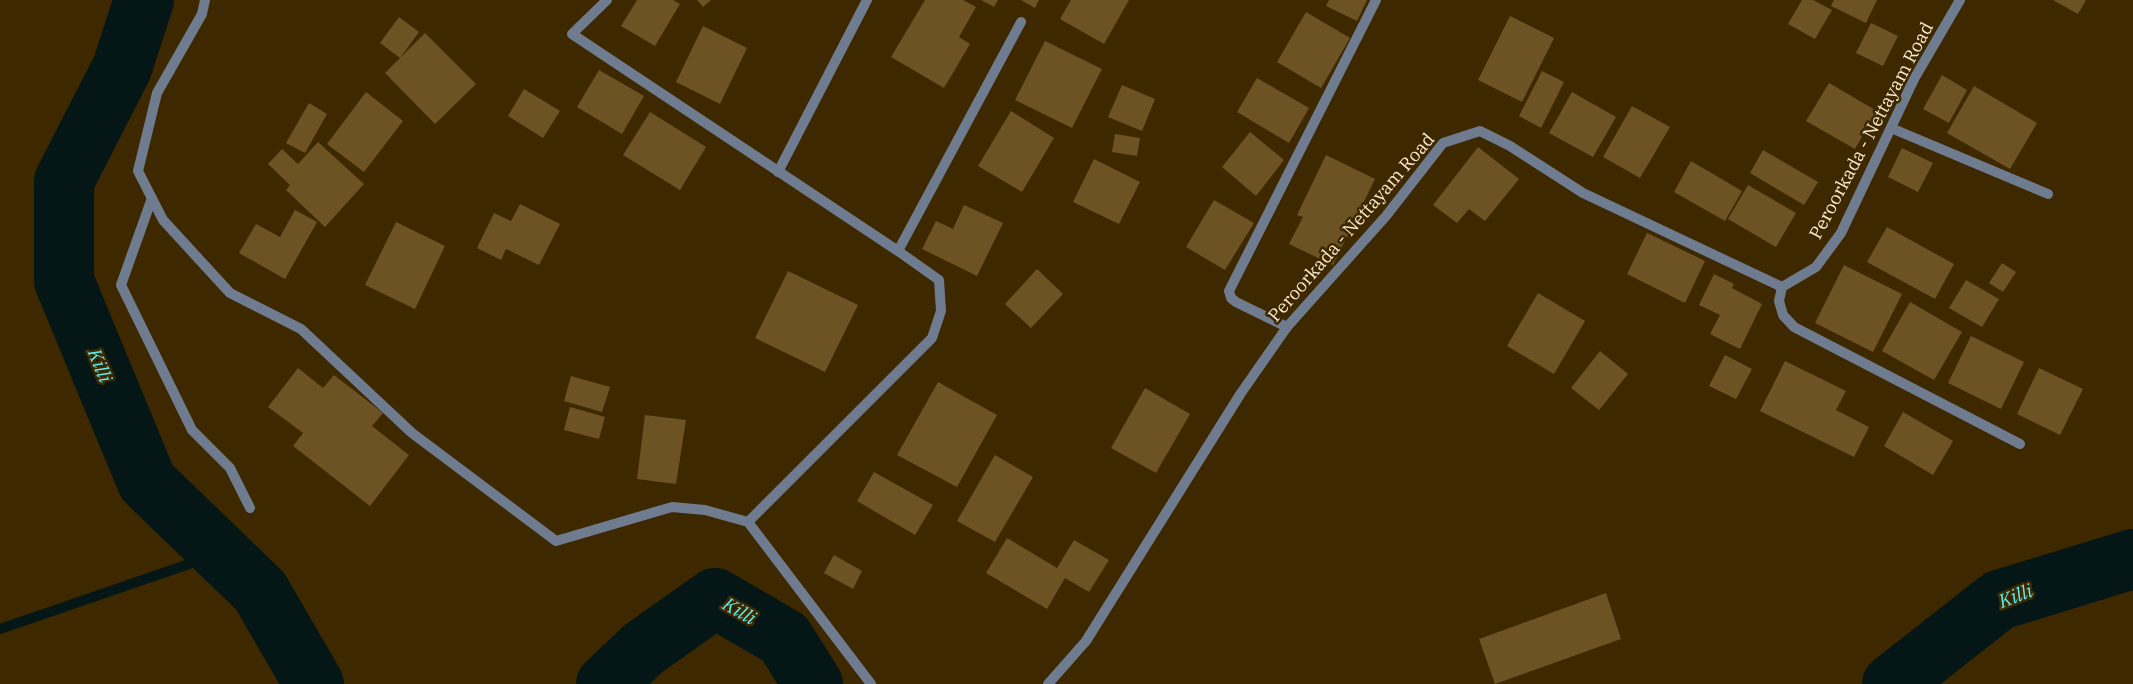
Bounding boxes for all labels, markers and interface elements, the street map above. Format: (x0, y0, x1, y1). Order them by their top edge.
street label: Peroorkada - Nettayam Road (1805, 19, 1939, 243)
street label: Peroorkada - Nettayam Road (1264, 129, 1440, 327)
water label: Killi (82, 346, 116, 386)
water label: Killi (1996, 580, 2036, 614)
water label: Killi (718, 593, 760, 631)

